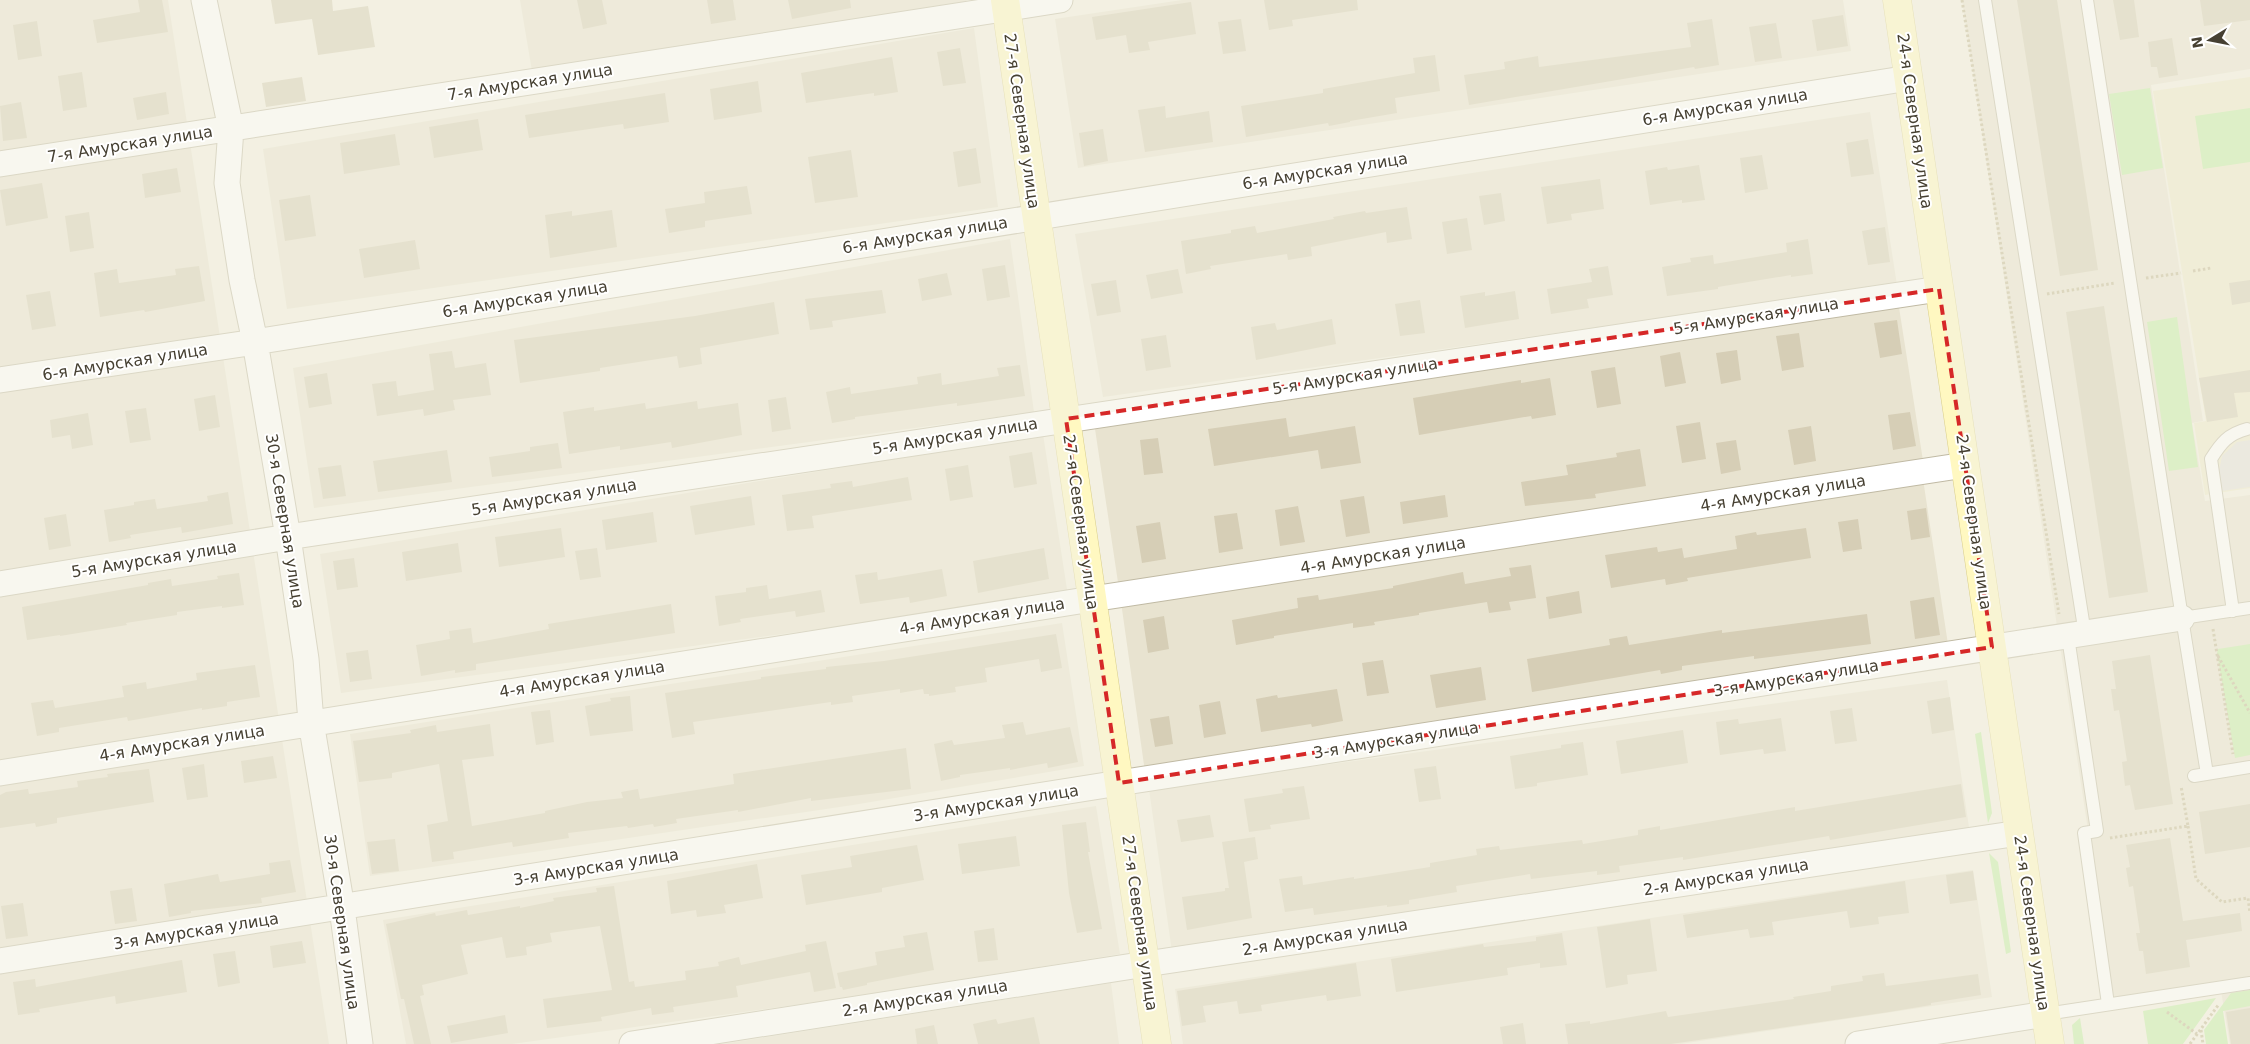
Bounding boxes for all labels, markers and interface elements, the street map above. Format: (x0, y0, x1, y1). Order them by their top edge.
north arrow (2185, 15, 2235, 65)
street label: 27-я Северная улица (1000, 32, 1044, 210)
street label: 24-я Северная улица (1893, 32, 1937, 210)
text: N (2188, 35, 2206, 49)
street label: 7-я Амурская улица (446, 60, 614, 104)
street label: 6-я Амурская улица (1641, 85, 1809, 129)
street label: 7-я Амурская улица (46, 122, 214, 166)
street label: 6-я Амурская улица (1241, 149, 1409, 193)
street label: 6-я Амурская улица (841, 213, 1009, 257)
street label: 6-я Амурская улица (441, 277, 609, 321)
street label: 5-я Амурская улица (1672, 294, 1840, 338)
street label: 6-я Амурская улица (41, 340, 209, 384)
street label: 5-я Амурская улица (1271, 354, 1439, 398)
street label: 5-я Амурская улица (871, 414, 1039, 458)
street label: 30-я Северная улица (262, 432, 308, 610)
street label: 27-я Северная улица (1059, 433, 1103, 611)
street label: 24-я Северная улица (1952, 433, 1996, 611)
street label: 4-я Амурская улица (1699, 471, 1867, 515)
street label: 5-я Амурская улица (470, 475, 638, 519)
street label: 4-я Амурская улица (1299, 533, 1467, 577)
street label: 5-я Амурская улица (70, 537, 238, 581)
street label: 4-я Амурская улица (898, 594, 1066, 638)
street label: 3-я Амурская улица (1712, 656, 1880, 700)
street label: 4-я Амурская улица (498, 657, 666, 701)
street label: 3-я Амурская улица (1312, 718, 1480, 762)
street label: 4-я Амурская улица (98, 721, 266, 765)
street label: 3-я Амурская улица (912, 781, 1080, 825)
street label: 30-я Северная улица (320, 833, 364, 1011)
street label: 27-я Северная улица (1118, 834, 1162, 1012)
street label: 24-я Северная улица (2010, 834, 2054, 1012)
street label: 3-я Амурская улица (512, 845, 680, 889)
street label: 2-я Амурская улица (1642, 855, 1810, 899)
street label: 3-я Амурская улица (112, 909, 280, 953)
street label: 2-я Амурская улица (1241, 915, 1409, 959)
street label: 2-я Амурская улица (841, 976, 1009, 1020)

